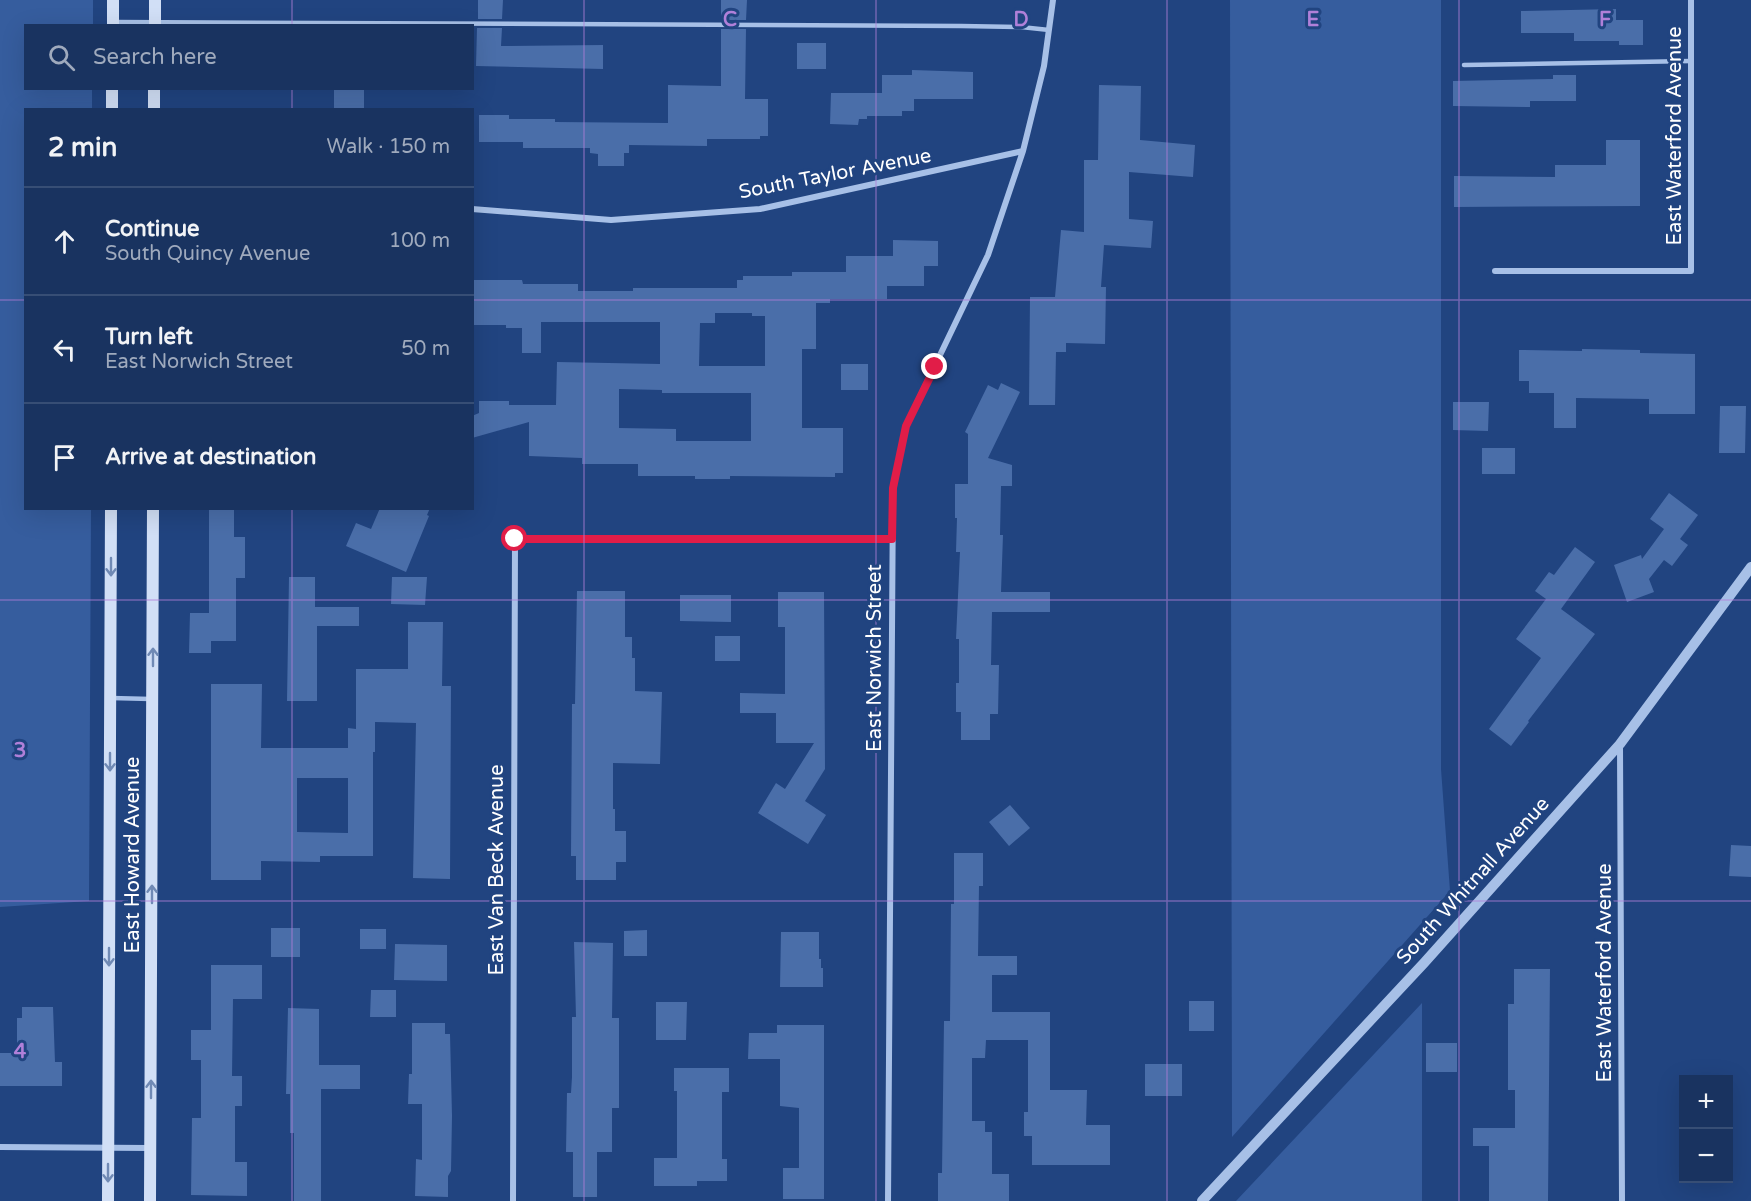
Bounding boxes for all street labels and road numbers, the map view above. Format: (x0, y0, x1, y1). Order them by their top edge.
street label: East Waterford Avenue (1663, 26, 1687, 246)
street label: South Taylor Avenue (737, 144, 933, 204)
street label: East Norwich Street (863, 564, 887, 752)
street label: East Howard Avenue (121, 757, 145, 953)
street label: East Van Beck Avenue (485, 764, 509, 976)
street label: South Whitnall Avenue (1392, 792, 1554, 970)
street label: East Waterford Avenue (1593, 863, 1617, 1083)

